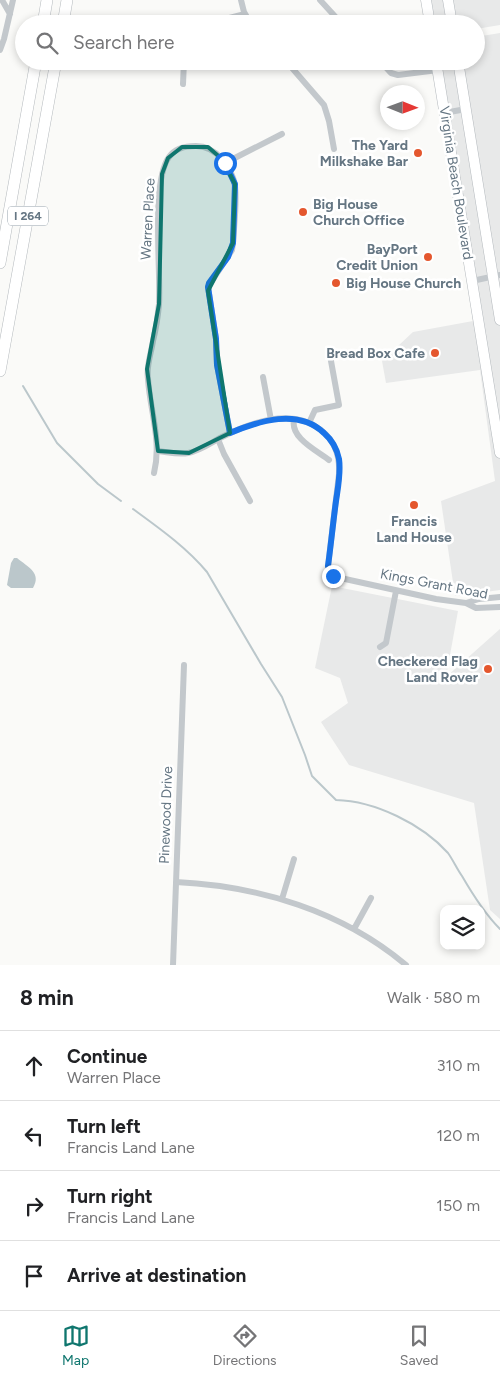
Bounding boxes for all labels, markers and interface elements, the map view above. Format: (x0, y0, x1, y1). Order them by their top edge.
search box (15, 15, 485, 70)
icon: search (33, 29, 61, 57)
text: Search here (73, 31, 175, 54)
north arrow (380, 85, 425, 130)
street label: Virginia Beach Boulevard (435, 105, 477, 261)
place label: The Yard Milkshake Bar (320, 137, 409, 170)
marker: The Yard Milkshake Bar (412, 147, 424, 159)
route start (214, 152, 237, 175)
street label: Warren Place (137, 177, 159, 260)
place label: Big House Church Office (313, 196, 405, 229)
marker: Big House Church Office (297, 206, 309, 218)
road number: I 264 (8, 207, 48, 226)
place label: BayPort Credit Union (336, 241, 418, 274)
marker: BayPort Credit Union (422, 251, 434, 263)
place label: Big House Church (346, 275, 461, 292)
marker: Big House Church (330, 277, 342, 289)
place label: Bread Box Cafe (326, 345, 425, 362)
marker: Bread Box Cafe (429, 347, 441, 359)
marker: Francis Land House (408, 499, 420, 511)
place label: Francis Land House (376, 513, 452, 546)
route end (322, 565, 345, 588)
street label: Kings Grant Road (379, 565, 489, 603)
place label: Checkered Flag Land Rover (378, 653, 479, 686)
marker: Checkered Flag Land Rover (482, 663, 494, 675)
street label: Pinewood Drive (156, 766, 176, 864)
map controls (440, 905, 485, 950)
button: layers (440, 905, 485, 950)
text: 8 min (20, 985, 74, 1010)
text: Walk · 580 m (387, 988, 480, 1007)
text: Continue (67, 1045, 147, 1068)
icon: ahead (20, 1052, 48, 1080)
text: 310 m (437, 1056, 480, 1075)
text: Warren Place (67, 1068, 161, 1087)
text: Turn left (67, 1115, 141, 1138)
icon: left (20, 1122, 48, 1150)
text: 120 m (437, 1126, 480, 1145)
text: Francis Land Lane (67, 1138, 195, 1157)
text: Turn right (67, 1185, 153, 1208)
icon: right (20, 1192, 48, 1220)
text: 150 m (436, 1196, 480, 1215)
text: Francis Land Lane (67, 1208, 195, 1227)
icon: arrive (20, 1262, 48, 1290)
text: Arrive at destination (67, 1264, 246, 1287)
tab: Map (62, 1322, 90, 1369)
tab: Directions (213, 1322, 277, 1369)
tab: Saved (400, 1322, 438, 1369)

